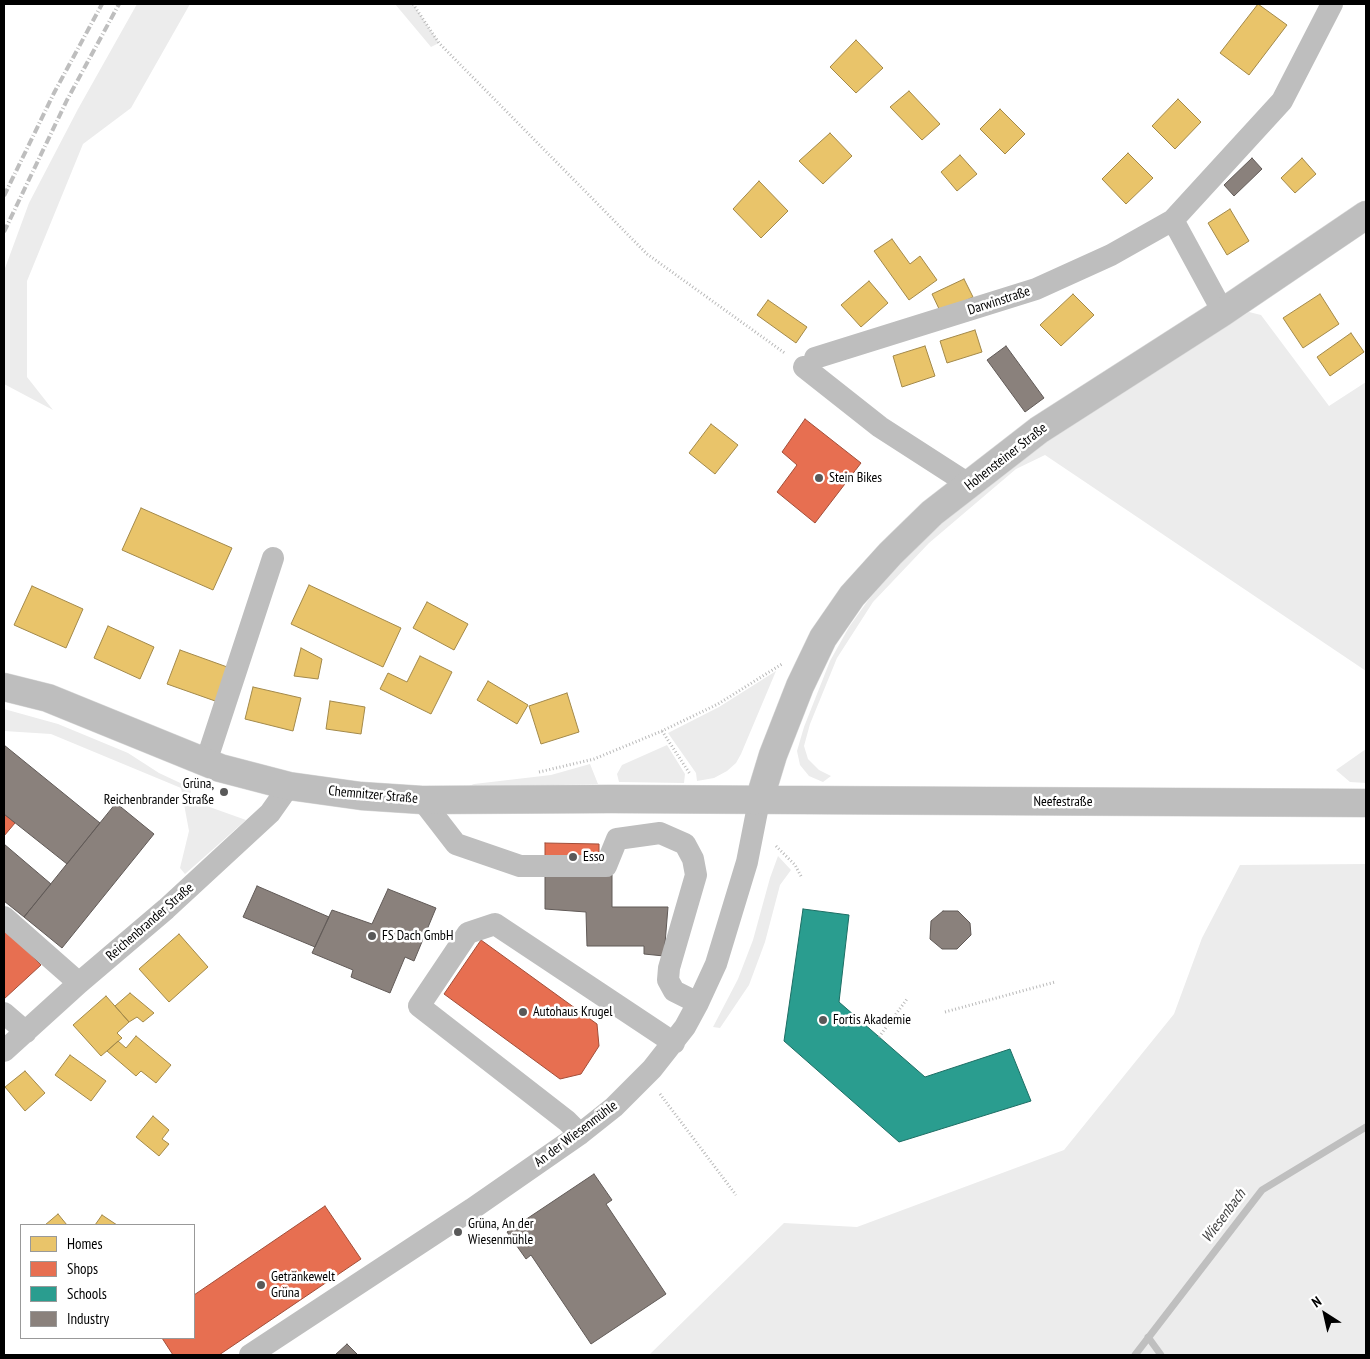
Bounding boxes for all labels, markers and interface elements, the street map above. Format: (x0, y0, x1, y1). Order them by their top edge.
street label: Darwinstraße (966, 283, 1032, 319)
street label: Hohensteiner Straße (962, 420, 1050, 494)
place label: Stein Bikes (829, 470, 882, 486)
marker: Stein Bikes (813, 472, 825, 484)
place label: Grüna, Reichenbrander Straße (104, 776, 214, 809)
street label: Chemnitzer Straße (328, 783, 418, 807)
marker: Grüna, Reichenbrander Straße (218, 786, 230, 798)
street label: Neefestraße (1034, 794, 1092, 810)
place label: Esso (583, 849, 605, 865)
marker: Esso (567, 851, 579, 863)
street label: Reichenbrander Straße (103, 879, 197, 965)
place label: FS Dach GmbH (382, 928, 453, 944)
marker: FS Dach GmbH (366, 930, 378, 942)
place label: Autohaus Krugel (533, 1004, 613, 1020)
marker: Autohaus Krugel (517, 1006, 529, 1018)
place label: Fortis Akademie (833, 1012, 911, 1028)
marker: Fortis Akademie (817, 1014, 829, 1026)
street label: An der Wiesenmühle (531, 1097, 621, 1171)
water label: Wiesenbach (1198, 1186, 1250, 1246)
place label: Grüna, An der Wiesenmühle (468, 1216, 534, 1248)
legend (20, 1224, 195, 1339)
marker: Grüna, An der Wiesenmühle (452, 1226, 464, 1238)
text: Homes (67, 1234, 103, 1253)
text: Shops (67, 1259, 98, 1278)
place label: Getränkewelt Grüna (271, 1269, 335, 1302)
marker: Getränkewelt Grüna (255, 1279, 267, 1291)
text: Schools (67, 1284, 107, 1303)
north arrow (1300, 1289, 1350, 1339)
text: N (1308, 1292, 1325, 1311)
text: Industry (67, 1309, 109, 1328)

